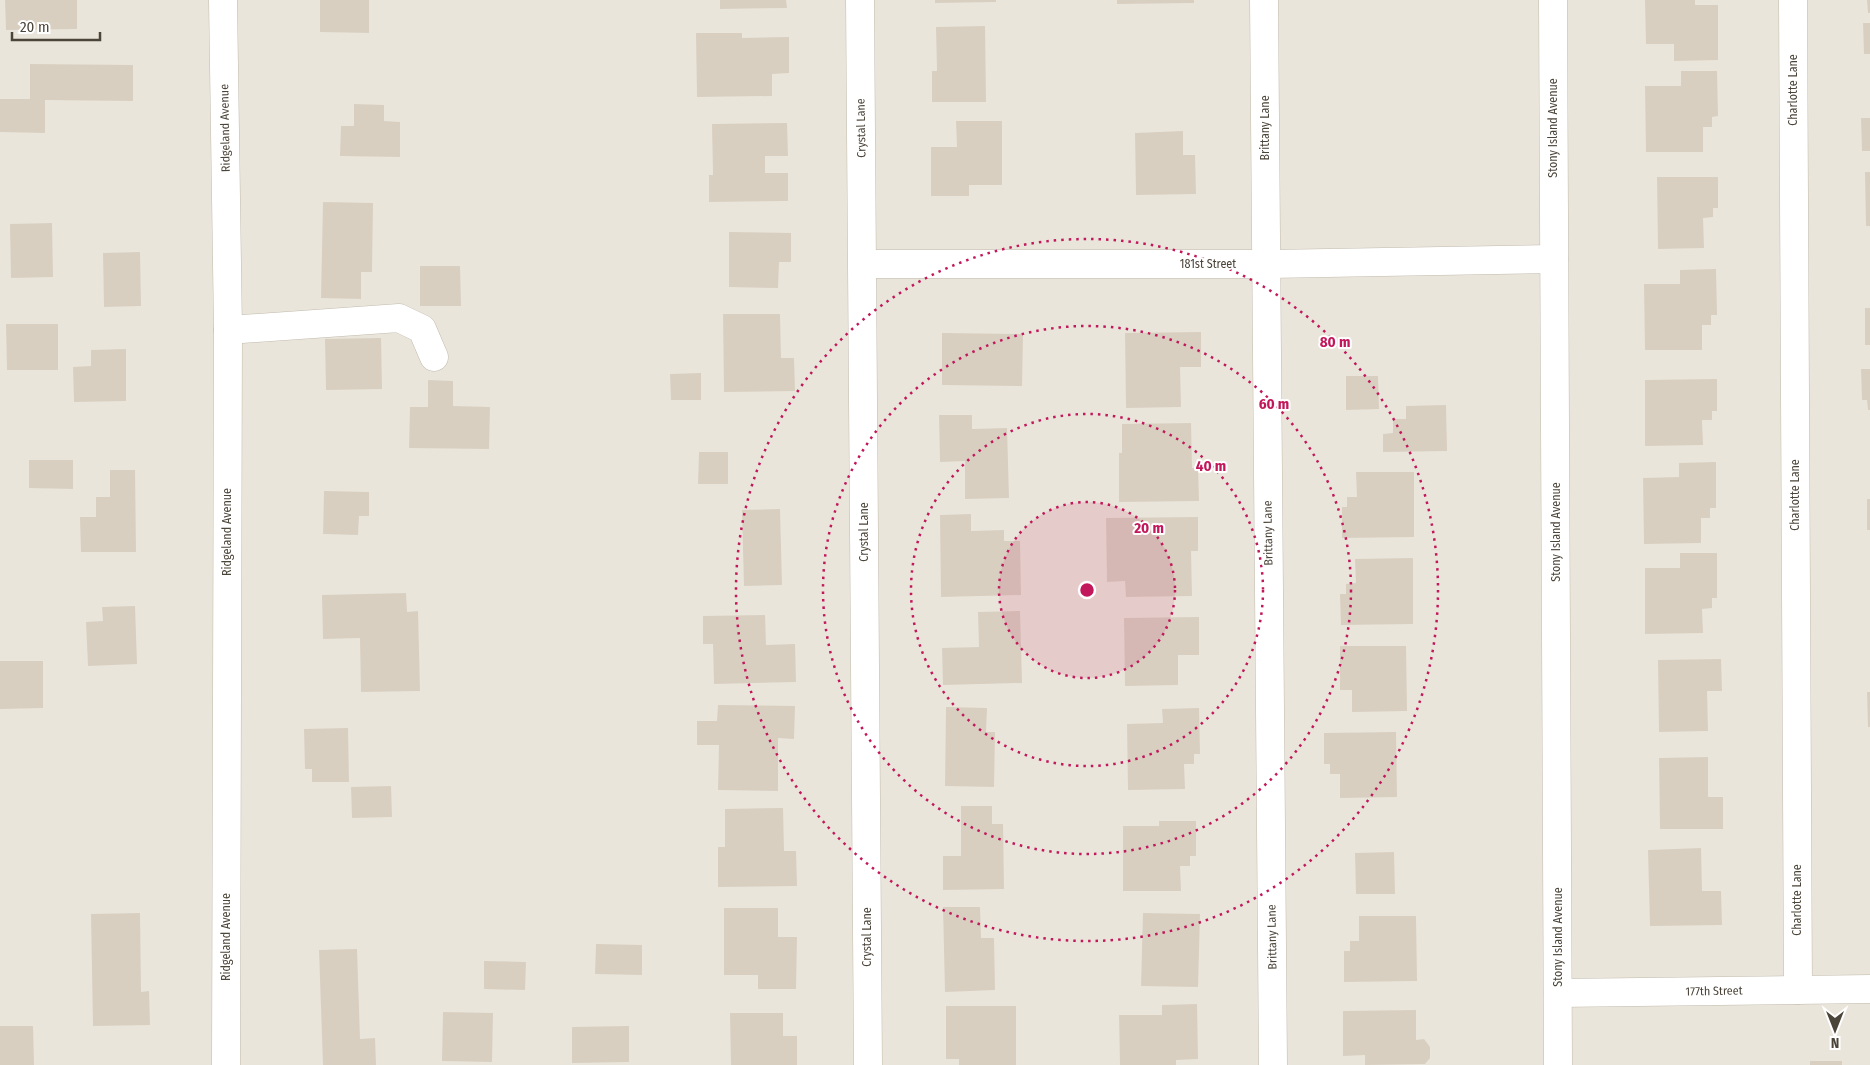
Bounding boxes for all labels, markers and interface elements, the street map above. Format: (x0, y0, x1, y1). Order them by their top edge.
scale bar (12, 10, 100, 42)
text: 20 m (20, 18, 50, 36)
street label: Charlotte Lane (1786, 54, 1800, 126)
street label: Stony Island Avenue (1546, 78, 1560, 178)
street label: Ridgeland Avenue (217, 84, 233, 172)
street label: Brittany Lane (1258, 95, 1272, 161)
street label: Crystal Lane (853, 98, 869, 158)
street label: 181st Street (1180, 257, 1236, 271)
text: 80 m (1320, 333, 1350, 351)
text: 60 m (1259, 395, 1289, 413)
text: 40 m (1196, 457, 1226, 475)
street label: Charlotte Lane (1788, 459, 1802, 531)
street label: Stony Island Avenue (1549, 482, 1563, 582)
street label: Ridgeland Avenue (220, 488, 234, 576)
street label: Brittany Lane (1260, 500, 1276, 566)
street label: Crystal Lane (857, 502, 871, 562)
text: 20 m (1133, 519, 1164, 537)
centre of rings (1078, 581, 1096, 599)
street label: Charlotte Lane (1790, 864, 1804, 936)
street label: Stony Island Avenue (1551, 887, 1565, 987)
street label: Ridgeland Avenue (219, 893, 233, 981)
street label: Brittany Lane (1264, 904, 1280, 970)
street label: Crystal Lane (860, 907, 874, 967)
street label: 177th Street (1685, 984, 1743, 998)
north arrow (1810, 1005, 1860, 1055)
text: N (1831, 1034, 1839, 1051)

